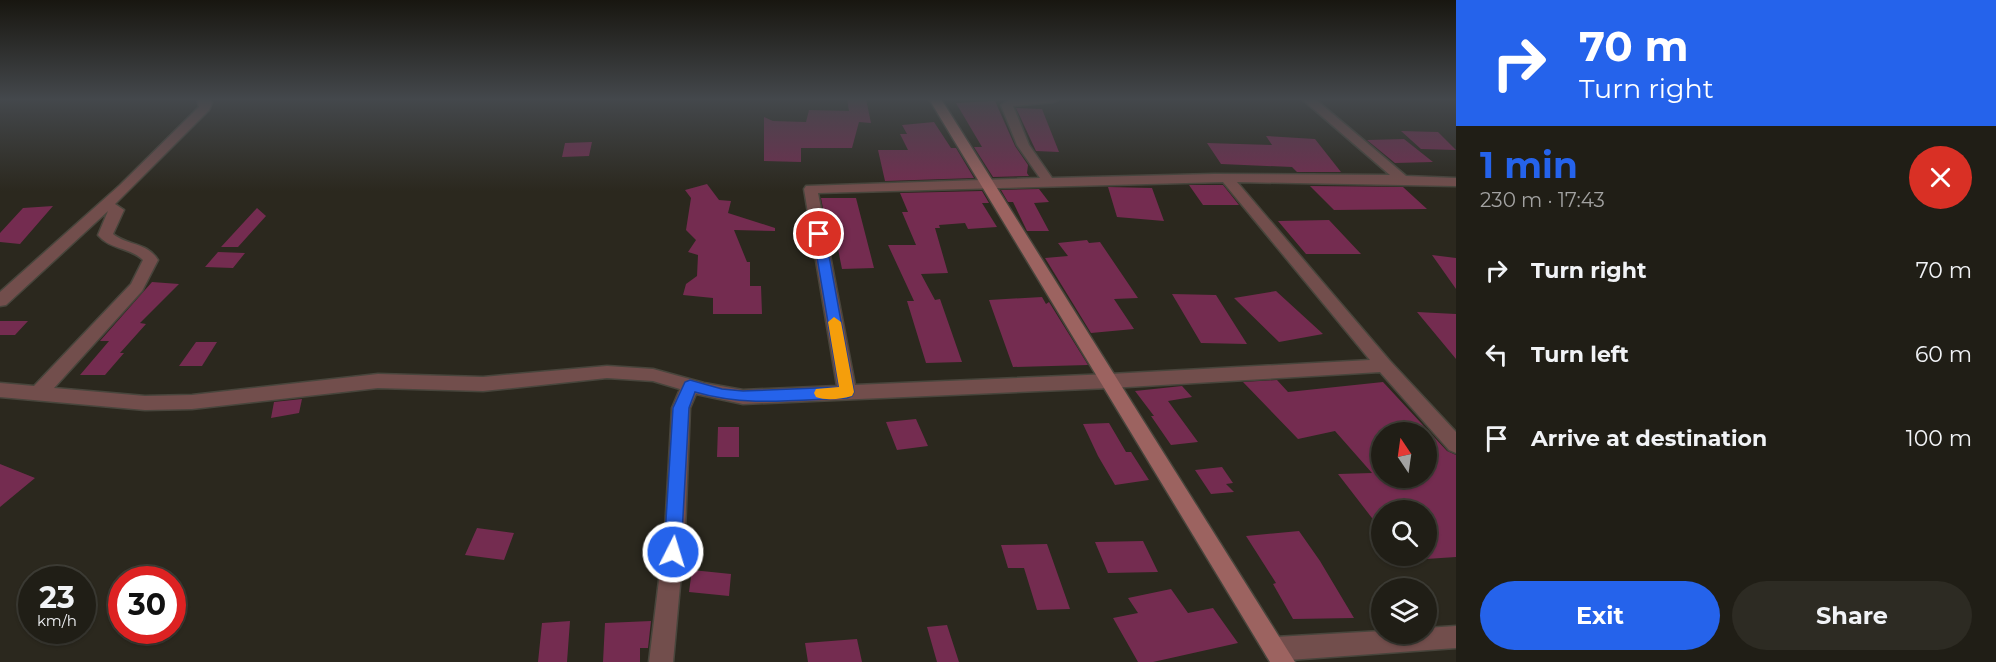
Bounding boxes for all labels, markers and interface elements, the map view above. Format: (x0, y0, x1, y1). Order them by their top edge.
text: 70 m (1579, 20, 1689, 72)
icon: right (1480, 24, 1558, 102)
text: Turn right (1579, 72, 1714, 105)
text: 1 min (1480, 143, 1578, 187)
button: close (1909, 146, 1972, 209)
text: 230 m · 17:43 (1480, 188, 1605, 212)
pin (793, 208, 844, 259)
icon: arrive (802, 217, 835, 250)
icon: right (1480, 254, 1513, 287)
text: Turn right (1531, 257, 1646, 284)
text: 70 m (1916, 257, 1972, 284)
icon: left (1480, 338, 1513, 371)
text: Turn left (1531, 341, 1629, 368)
text: 60 m (1915, 341, 1972, 368)
north arrow (1371, 422, 1437, 488)
map controls (1371, 422, 1437, 644)
icon: arrive (1480, 422, 1513, 455)
text: Arrive at destination (1531, 425, 1767, 452)
text: 100 m (1906, 425, 1972, 452)
button: search (1371, 500, 1437, 566)
position arrow (641, 520, 705, 584)
speed limit sign: 30 (108, 566, 186, 644)
button: layers (1371, 578, 1437, 644)
text: 23 (39, 579, 75, 616)
button: Exit (1480, 581, 1720, 650)
button: Share (1732, 581, 1972, 650)
text: km/h (37, 611, 77, 630)

